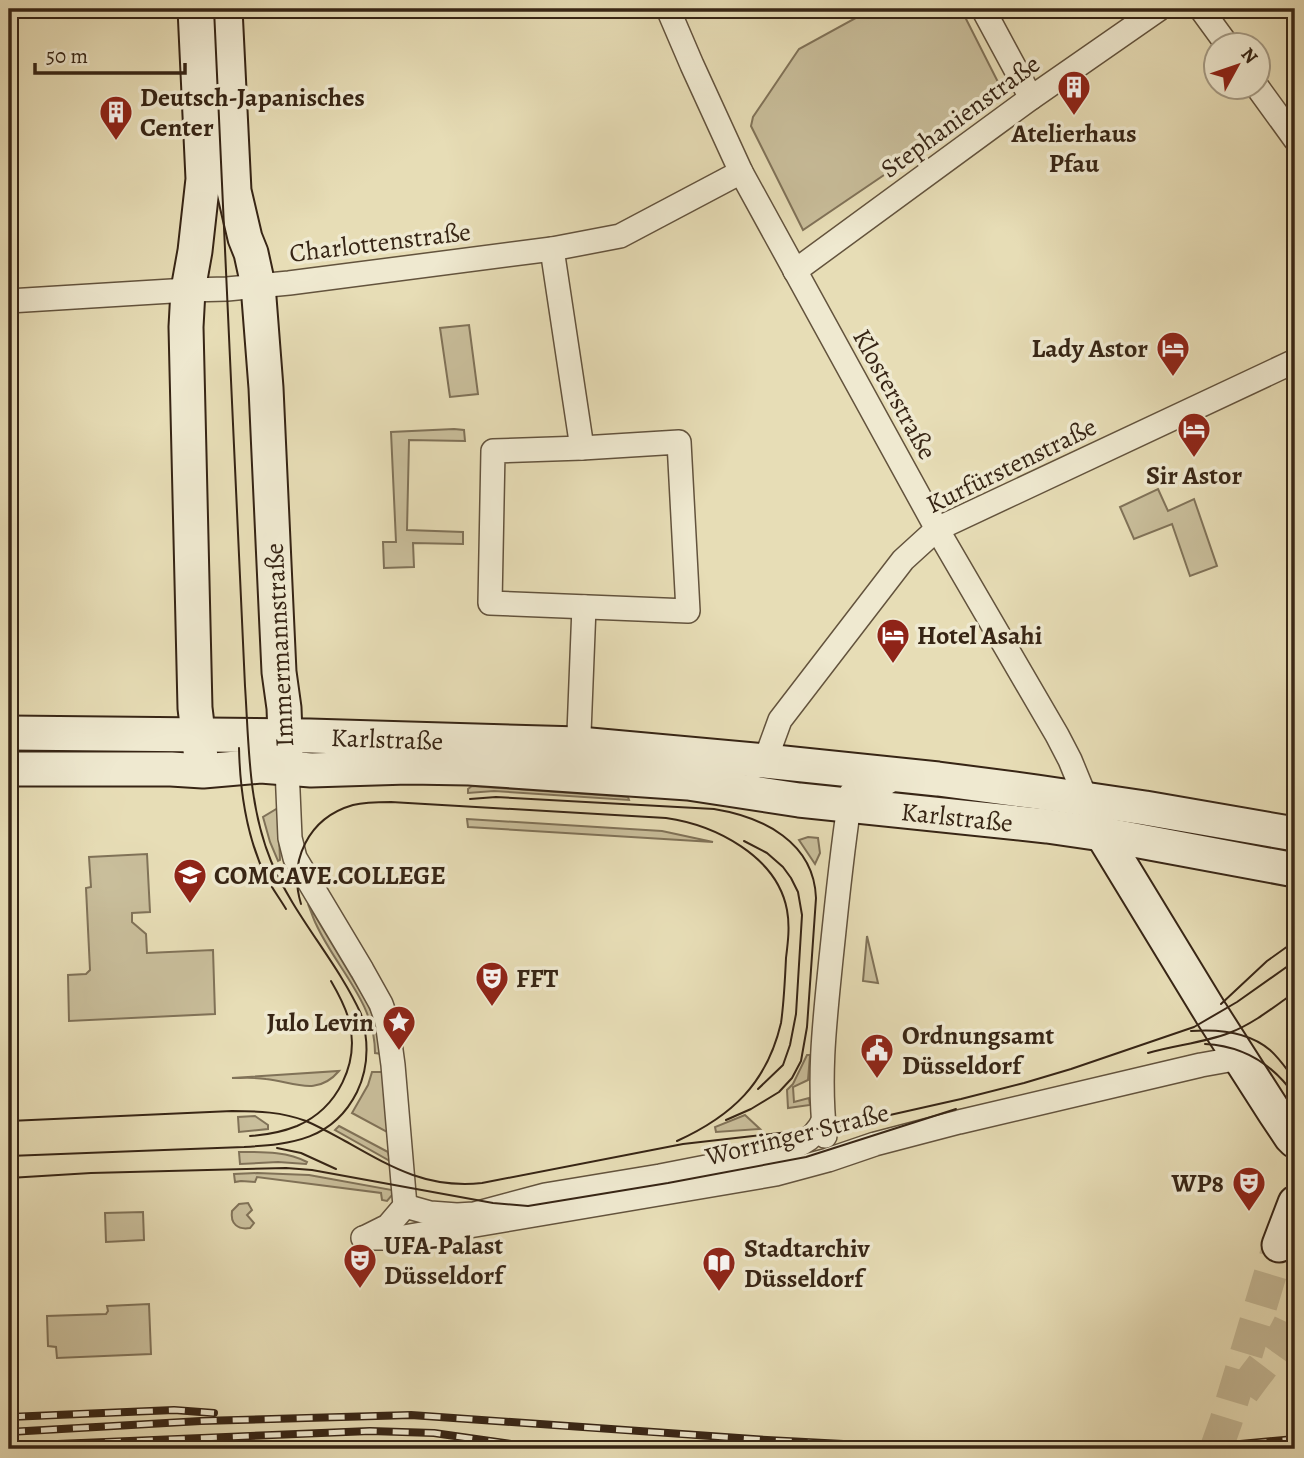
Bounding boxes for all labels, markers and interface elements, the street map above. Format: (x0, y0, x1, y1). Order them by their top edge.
scale bar (35, 32, 186, 76)
north arrow (1202, 32, 1272, 102)
text: 50 m (46, 42, 88, 70)
text: N (1235, 42, 1264, 69)
street label: Stephanienstraße (874, 47, 1047, 186)
building icon: Atelierhaus Pfau (1055, 68, 1093, 117)
place label: Deutsch-Japanisches Center (140, 80, 365, 145)
building icon: Deutsch-Japanisches Center (97, 93, 135, 142)
place label: Atelierhaus Pfau (1010, 116, 1137, 181)
street label: Charlottenstraße (287, 214, 473, 271)
street label: Klosterstraße (844, 323, 945, 466)
hotel icon: Lady Astor (1154, 329, 1192, 378)
place label: Lady Astor (1032, 331, 1148, 366)
street label: Kurfürstenstraße (920, 409, 1102, 522)
hotel icon: Sir Astor (1175, 410, 1213, 459)
place label: Sir Astor (1146, 458, 1242, 493)
street label: Immermannstraße (257, 542, 302, 748)
hotel icon: Hotel Asahi (874, 616, 912, 665)
place label: Hotel Asahi (917, 618, 1042, 653)
street label: Karlstraße (330, 720, 444, 759)
street label: Karlstraße (899, 794, 1015, 841)
school or university icon: COMCAVE.COLLEGE (171, 856, 209, 905)
place label: COMCAVE.COLLEGE (214, 858, 446, 893)
theatre icon: FFT (473, 959, 511, 1008)
place label: FFT (516, 961, 559, 996)
place icon: Julo Levin (380, 1003, 418, 1052)
place label: Julo Levin (267, 1005, 374, 1040)
place label: Ordnungsamt Düsseldorf (902, 1018, 1054, 1083)
public building icon: Ordnungsamt Düsseldorf (858, 1031, 896, 1080)
street label: Worringer Straße (701, 1095, 892, 1174)
theatre icon: WP8 (1230, 1164, 1268, 1213)
place label: WP8 (1171, 1166, 1224, 1201)
place label: UFA-Palast Düsseldorf (384, 1228, 507, 1293)
place label: Stadtarchiv Düsseldorf (744, 1231, 871, 1296)
theatre icon: UFA-Palast Düsseldorf (341, 1241, 379, 1290)
library icon: Stadtarchiv Düsseldorf (700, 1244, 738, 1293)

